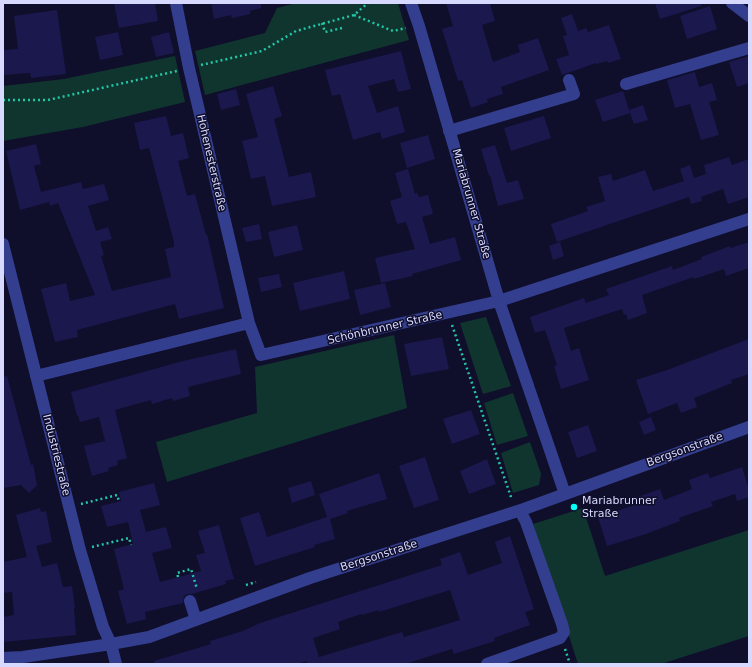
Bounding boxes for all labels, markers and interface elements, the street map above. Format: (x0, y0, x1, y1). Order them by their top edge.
street label: Hohenesterstraße (193, 113, 229, 213)
street label: Mariabrunner Straße (449, 147, 493, 261)
street label: Schönbrunner Straße (326, 308, 444, 348)
street label: Industriestraße (39, 413, 73, 497)
street label: Bergsonstraße (645, 430, 725, 470)
place label: Mariabrunner Straße (582, 494, 656, 520)
marker: Mariabrunner Straße (569, 502, 579, 512)
street label: Bergsonstraße (339, 537, 419, 575)

